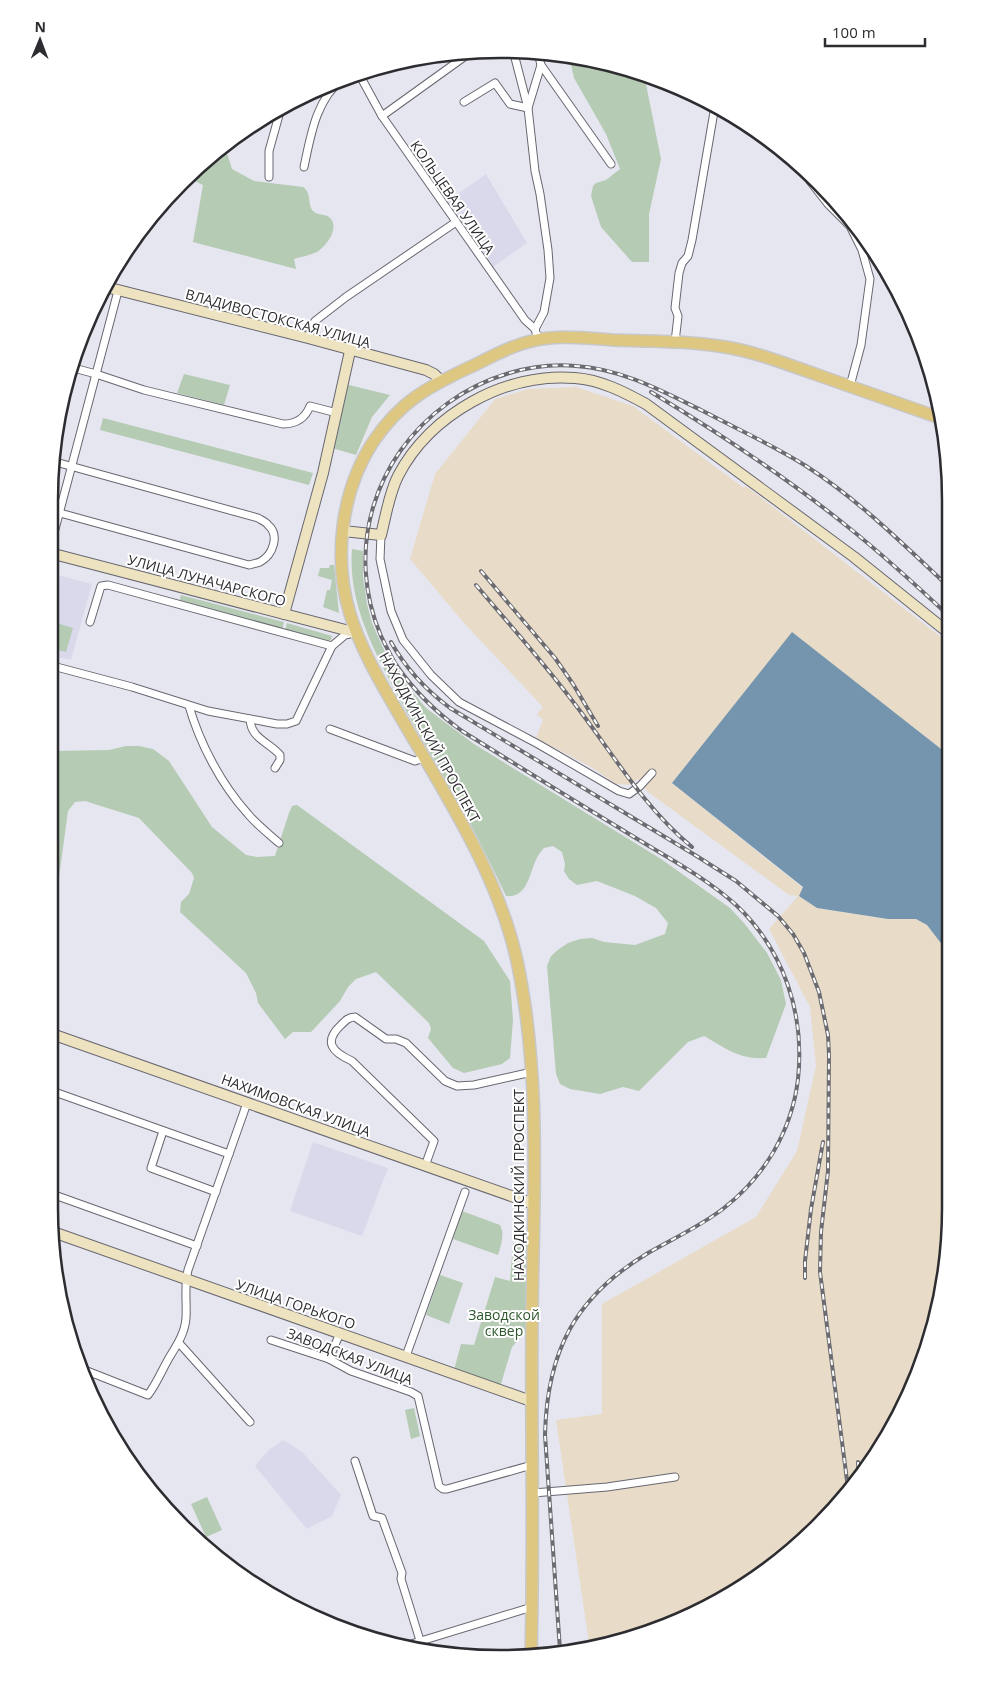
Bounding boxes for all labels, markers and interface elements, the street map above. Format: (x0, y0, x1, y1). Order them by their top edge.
north arrow (15, 15, 65, 65)
scale bar (825, 15, 925, 47)
text: N (34, 17, 46, 36)
text: 100 m (832, 22, 876, 42)
street label: КОЛЬЦЕВАЯ УЛИЦА (407, 136, 500, 258)
street label: ВЛАДИВОСТОКСКАЯ УЛИЦА (183, 284, 373, 352)
street label: УЛИЦА ЛУНАЧАРСКОГО (126, 550, 288, 610)
street label: НАХОДКИНСКИЙ ПРОСПЕКТ (375, 648, 485, 826)
street label: НАХИМОВСКАЯ УЛИЦА (219, 1069, 373, 1141)
street label: НАХОДКИНСКИЙ ПРОСПЕКТ (509, 1089, 528, 1281)
street label: УЛИЦА ГОРЬКОГО (234, 1275, 358, 1333)
park label: Заводской сквер (468, 1305, 540, 1340)
street label: ЗАВОДСКАЯ УЛИЦА (284, 1323, 416, 1389)

